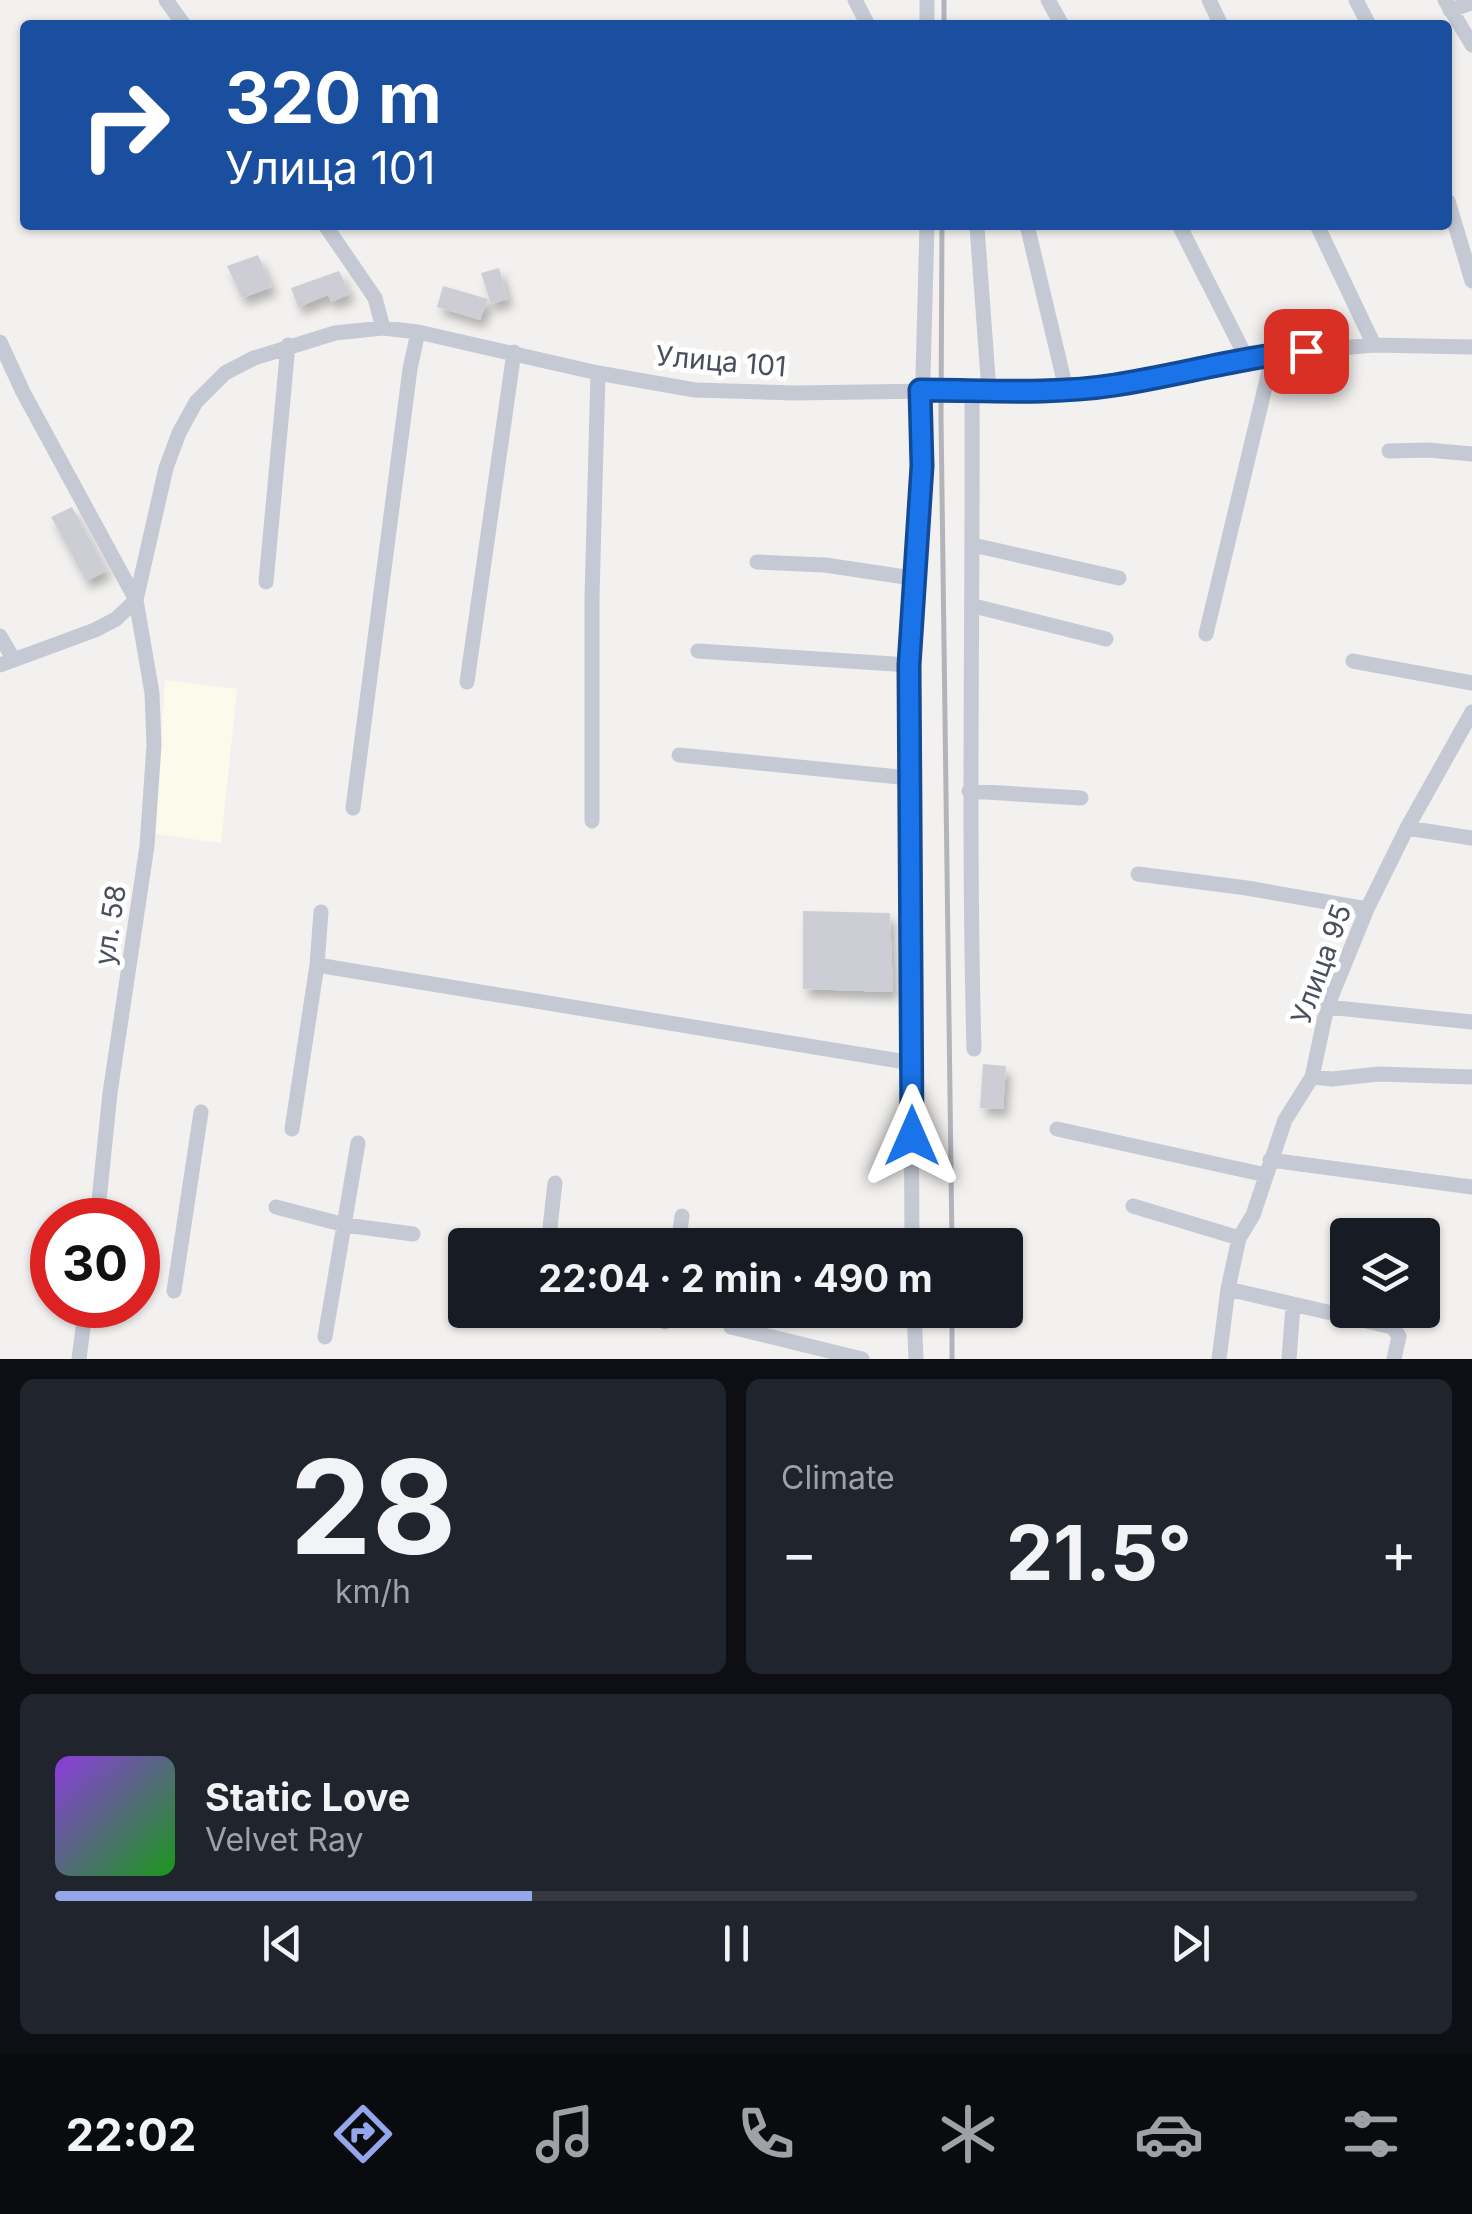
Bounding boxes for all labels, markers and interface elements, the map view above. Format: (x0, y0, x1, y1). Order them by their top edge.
text: 320 m (225, 55, 442, 140)
icon: right (60, 60, 190, 190)
text: Улица 101 (225, 140, 436, 195)
pin (1264, 309, 1349, 394)
icon: arrive (1279, 324, 1334, 379)
street label: Улица 101 (654, 338, 788, 384)
street label: ул. 58 (87, 882, 133, 968)
street label: Улица 95 (1284, 899, 1358, 1029)
position arrow (860, 1084, 964, 1188)
speed limit sign: 30 (30, 1198, 160, 1328)
map controls (1330, 1218, 1440, 1328)
button: layers (1330, 1218, 1440, 1328)
text: 22:04 · 2 min · 490 m (538, 1255, 933, 1301)
text: 28 (290, 1428, 456, 1585)
text: Climate (781, 1458, 895, 1497)
text: 21.5° (1006, 1507, 1192, 1598)
text: − (781, 1520, 817, 1586)
text: + (1381, 1520, 1417, 1586)
text: km/h (335, 1572, 411, 1611)
text: Static Love (205, 1774, 410, 1820)
text: Velvet Ray (205, 1820, 363, 1859)
icon: previous (255, 1916, 310, 1971)
icon: pause (709, 1916, 764, 1971)
icon: next (1163, 1916, 1218, 1971)
icon: directions (328, 2099, 398, 2169)
icon: music (530, 2099, 600, 2169)
icon: phone (731, 2099, 801, 2169)
icon: climate (933, 2099, 1003, 2169)
icon: car (1134, 2099, 1204, 2169)
icon: filters (1336, 2099, 1406, 2169)
text: 22:02 (66, 2107, 196, 2162)

